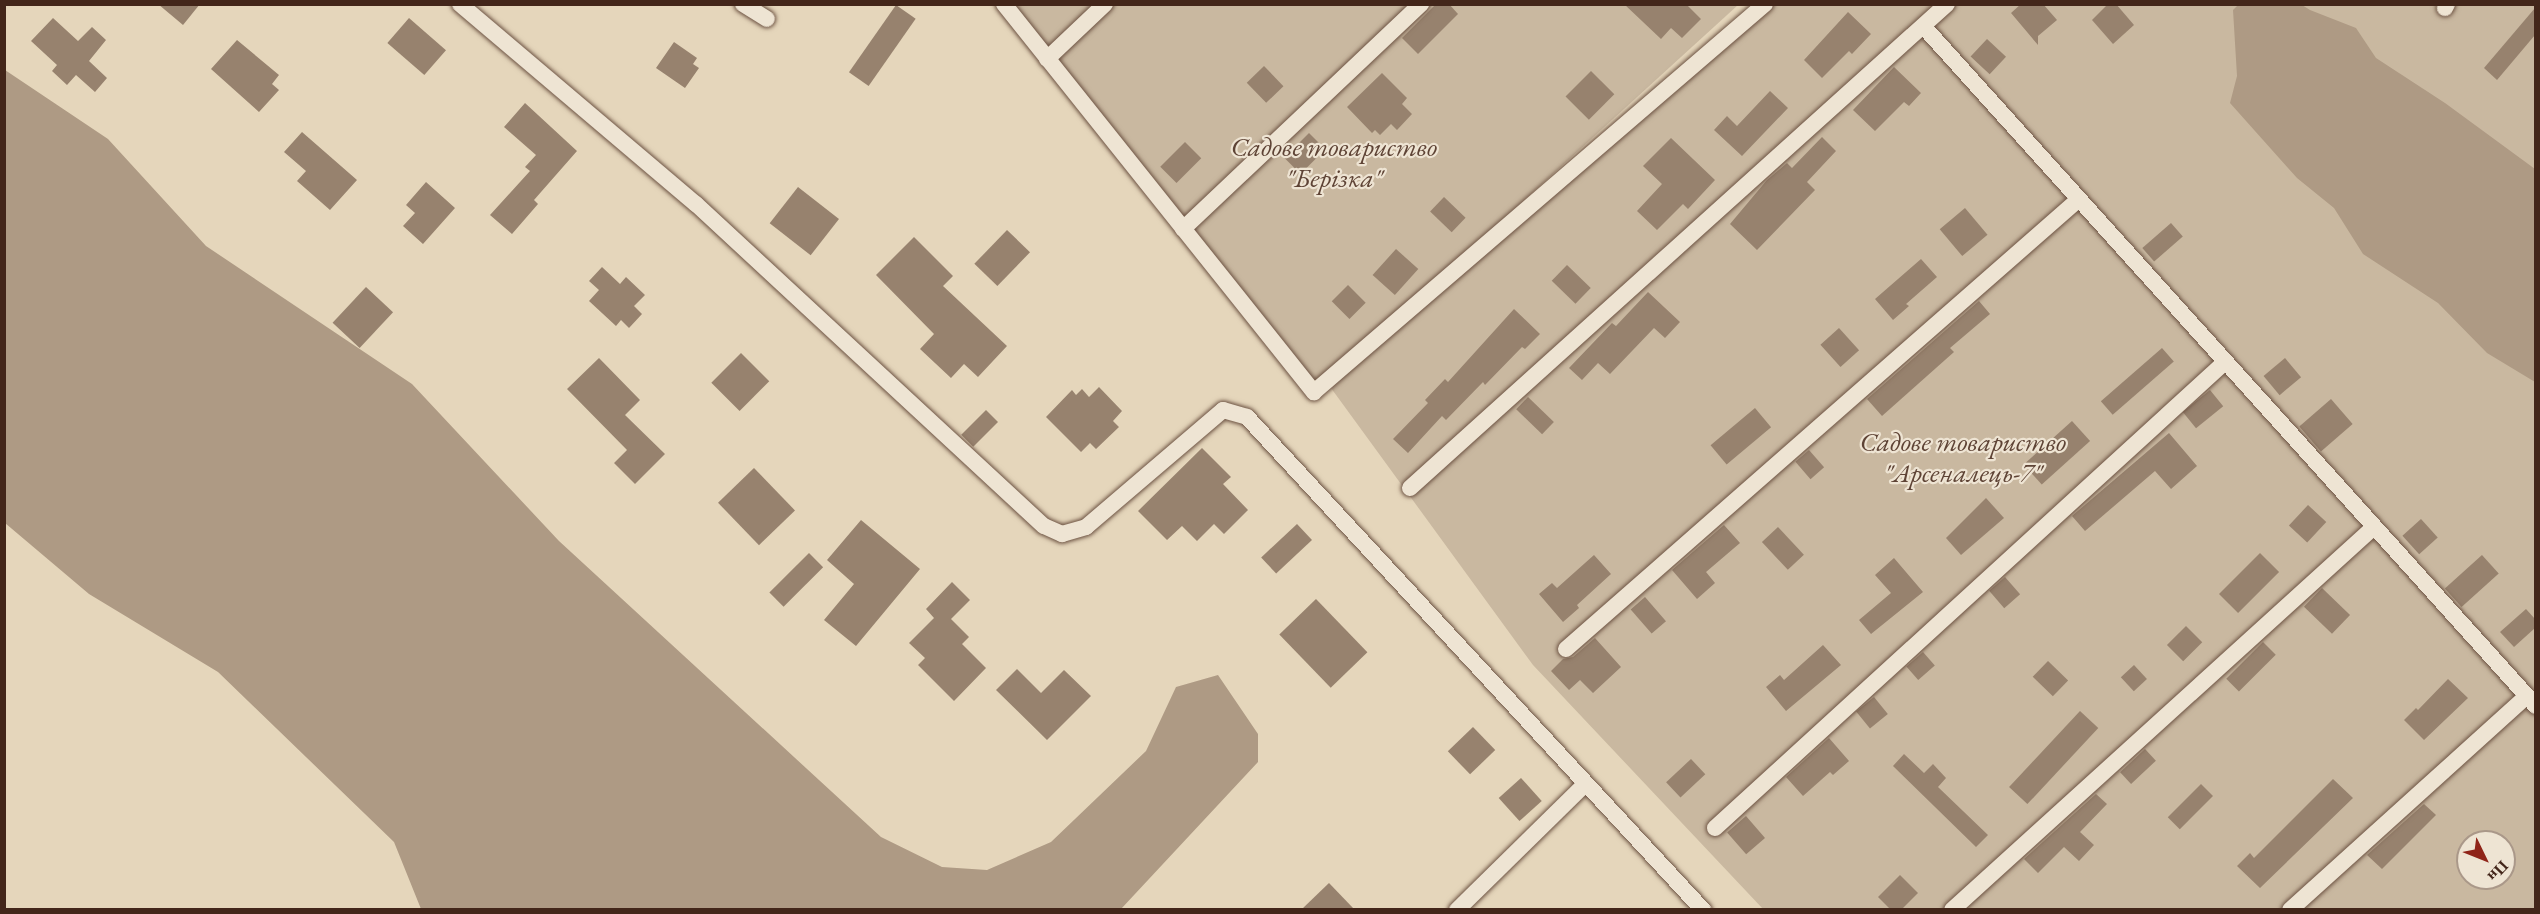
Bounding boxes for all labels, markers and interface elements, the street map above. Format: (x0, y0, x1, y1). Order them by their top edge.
park label: Садове товариство "Берізка" (1231, 130, 1437, 193)
park label: Садове товариство "Арсеналець-7" (1860, 425, 2066, 488)
north arrow (2456, 830, 2516, 890)
text: Пн (2483, 856, 2513, 886)

